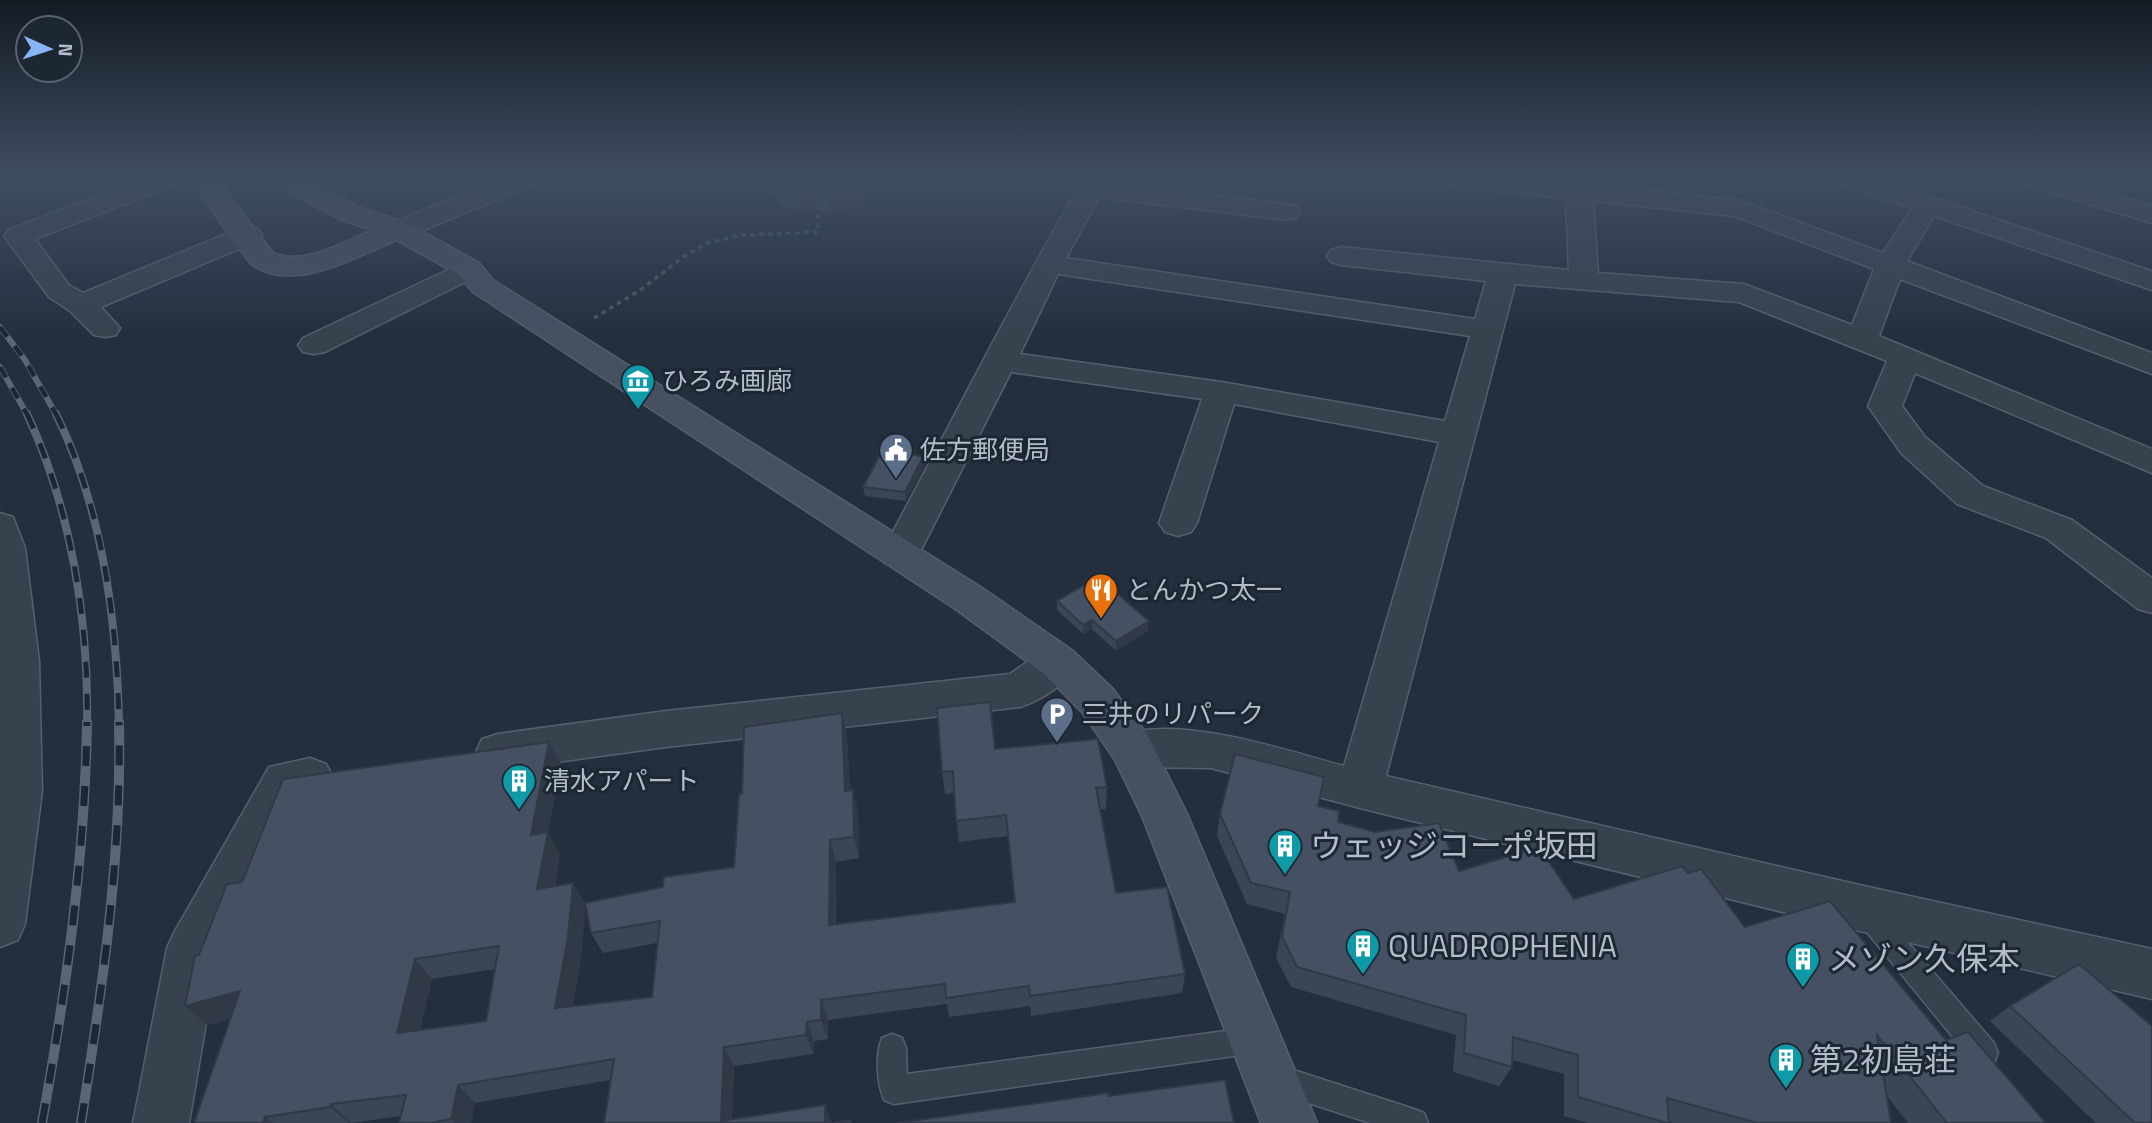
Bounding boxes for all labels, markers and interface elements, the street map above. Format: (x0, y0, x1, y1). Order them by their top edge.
north arrow (14, 14, 84, 84)
text: N (52, 43, 81, 57)
place label: ひろみ画廊 (662, 361, 792, 400)
museum icon: ひろみ画廊 (619, 362, 657, 411)
place label: 佐方郵便局 (920, 430, 1050, 469)
public building icon: 佐方郵便局 (877, 431, 915, 480)
place label: とんかつ太一 (1126, 570, 1282, 609)
restaurant icon: とんかつ太一 (1082, 571, 1120, 620)
place label: 三井のリパーク (1082, 694, 1264, 733)
parking icon: 三井のリパーク (1038, 695, 1076, 744)
place label: 清水アパート (544, 761, 699, 800)
building icon: 清水アパート (500, 762, 538, 811)
place label: ウェッジコーポ坂田 (1310, 821, 1598, 869)
building icon: ウェッジコーポ坂田 (1266, 827, 1304, 876)
place label: QUADROPHENIA (1388, 921, 1617, 969)
building icon: QUADROPHENIA (1344, 927, 1382, 976)
place label: メゾン久保本 (1828, 934, 2020, 982)
building icon: メゾン久保本 (1784, 940, 1822, 989)
place label: 第2初島荘 (1810, 1035, 1956, 1083)
building icon: 第2初島荘 (1767, 1041, 1805, 1090)

